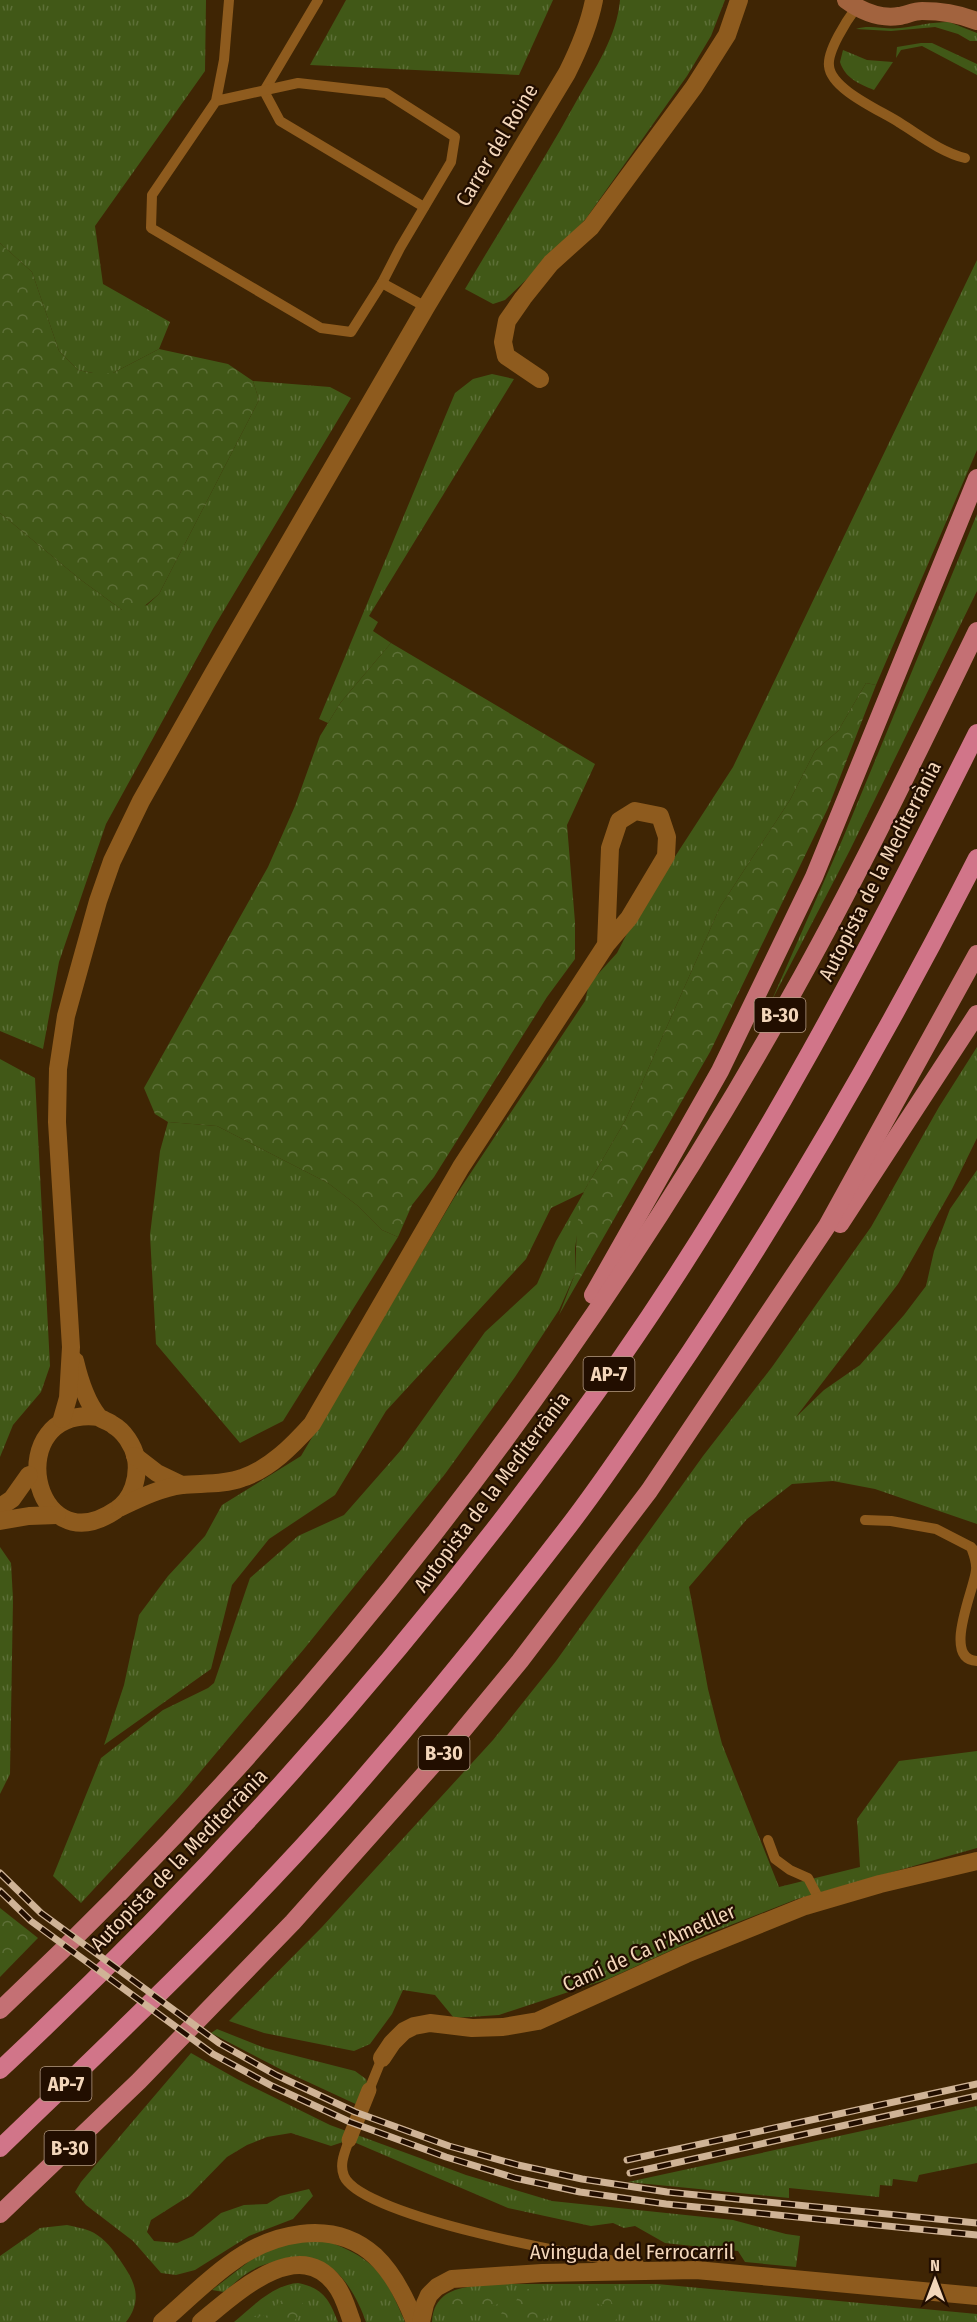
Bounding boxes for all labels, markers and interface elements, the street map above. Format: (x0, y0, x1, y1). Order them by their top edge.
street label: Carrer del Roine (450, 79, 544, 211)
street label: Autopista de la Mediterrània (813, 756, 947, 986)
road number: B-30 (754, 998, 806, 1032)
road number: AP-7 (584, 1357, 634, 1391)
street label: Autopista de la Mediterrània (408, 1387, 576, 1597)
road number: B-30 (418, 1736, 470, 1770)
street label: Autopista de la Mediterrània (85, 1763, 273, 1957)
street label: Camí de Ca n'Ametller (558, 1898, 740, 1998)
road number: AP-7 (40, 2067, 92, 2101)
road number: B-30 (44, 2131, 96, 2165)
street label: Avinguda del Ferrocarril (530, 2239, 735, 2265)
north arrow (905, 2250, 965, 2310)
text: N (930, 2256, 940, 2275)

